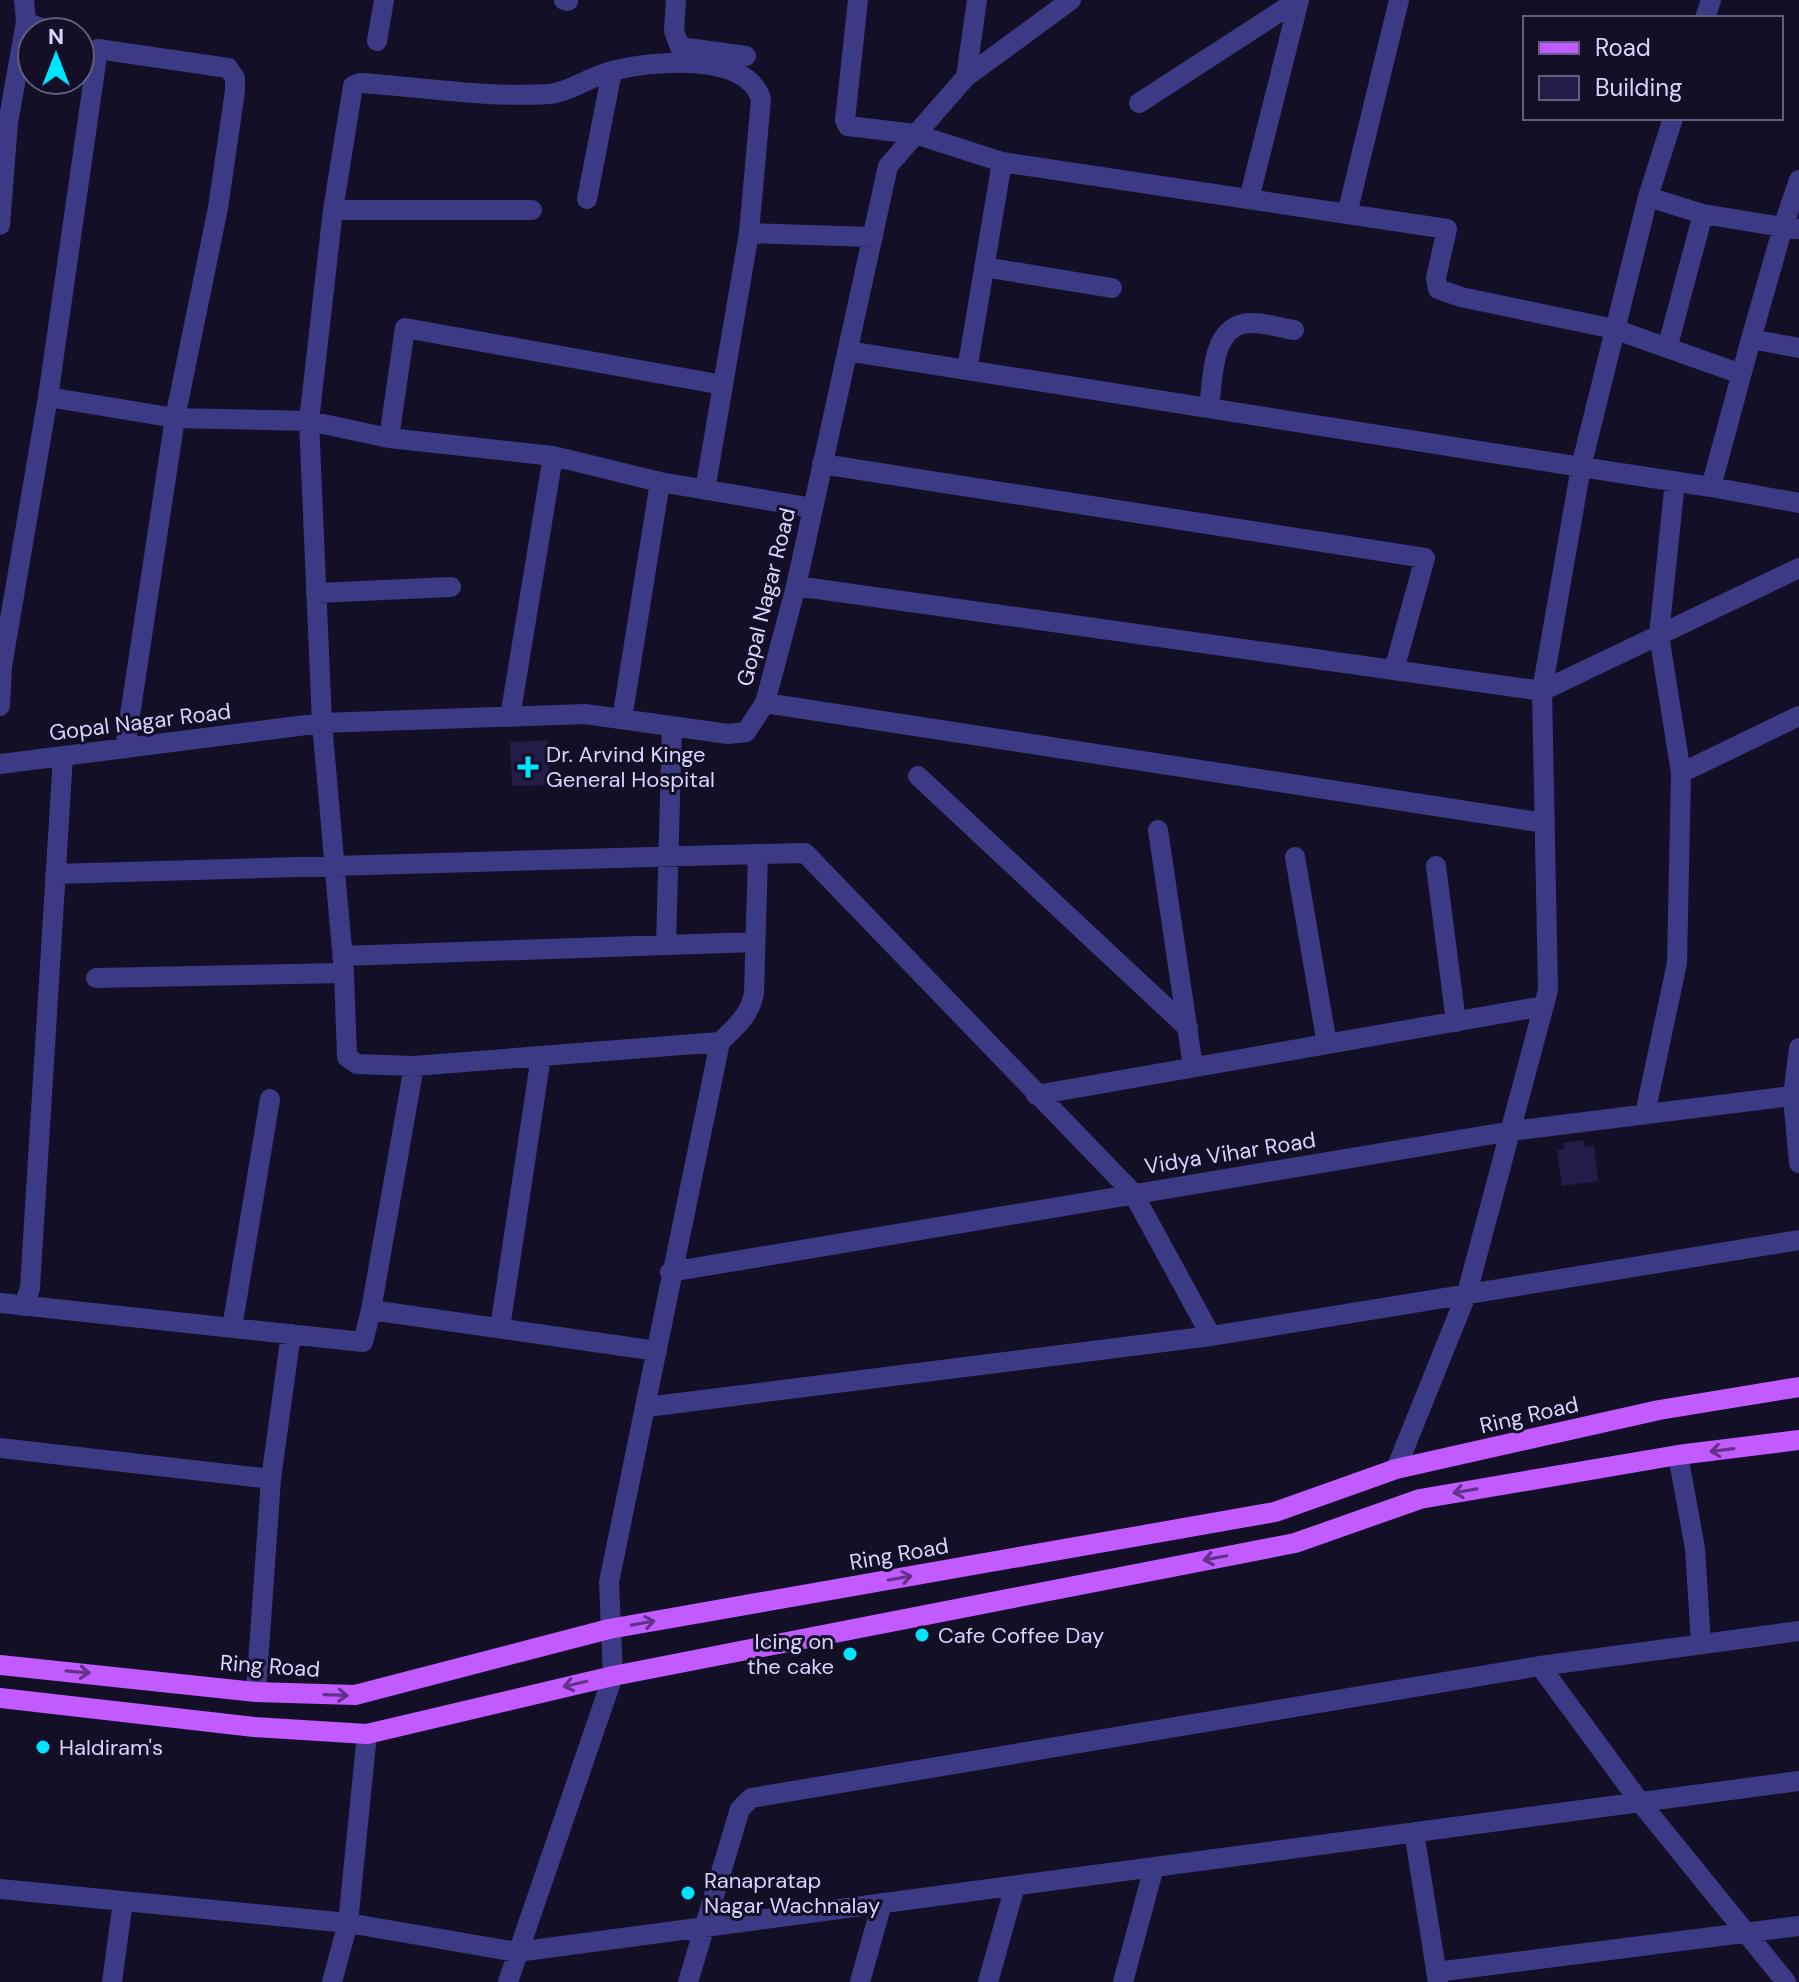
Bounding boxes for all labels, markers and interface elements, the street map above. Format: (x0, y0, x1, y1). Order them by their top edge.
north arrow (16, 16, 96, 96)
legend (1523, 16, 1783, 120)
text: N (48, 22, 64, 51)
text: Road (1595, 32, 1651, 63)
text: Building (1595, 72, 1682, 103)
street label: Gopal Nagar Road (730, 505, 802, 689)
street label: Gopal Nagar Road (47, 696, 233, 748)
place label: Dr. Arvind Kinge General Hospital (546, 740, 715, 794)
marker: Dr. Arvind Kinge General Hospital (517, 756, 539, 778)
street label: Vidya Vihar Road (1142, 1125, 1318, 1181)
street label: Ring Road (1477, 1390, 1581, 1440)
one-way arrow (1709, 1442, 1736, 1457)
one-way arrow (1453, 1485, 1478, 1500)
street label: Ring Road (847, 1531, 951, 1577)
one-way arrow (1202, 1552, 1228, 1567)
one-way arrow (886, 1570, 912, 1585)
one-way arrow (630, 1614, 656, 1629)
place label: Cafe Coffee Day (938, 1621, 1104, 1650)
marker: Cafe Coffee Day (913, 1626, 931, 1644)
place label: Icing on the cake (747, 1627, 834, 1681)
marker: Icing on the cake (841, 1645, 859, 1663)
street label: Ring Road (219, 1648, 321, 1684)
one-way arrow (64, 1665, 91, 1680)
one-way arrow (563, 1678, 588, 1693)
one-way arrow (322, 1687, 349, 1702)
place label: Haldiram's (59, 1733, 163, 1762)
marker: Haldiram's (34, 1738, 52, 1756)
place label: Ranapratap Nagar Wachnalay (704, 1866, 880, 1920)
marker: Ranapratap Nagar Wachnalay (679, 1884, 697, 1902)

